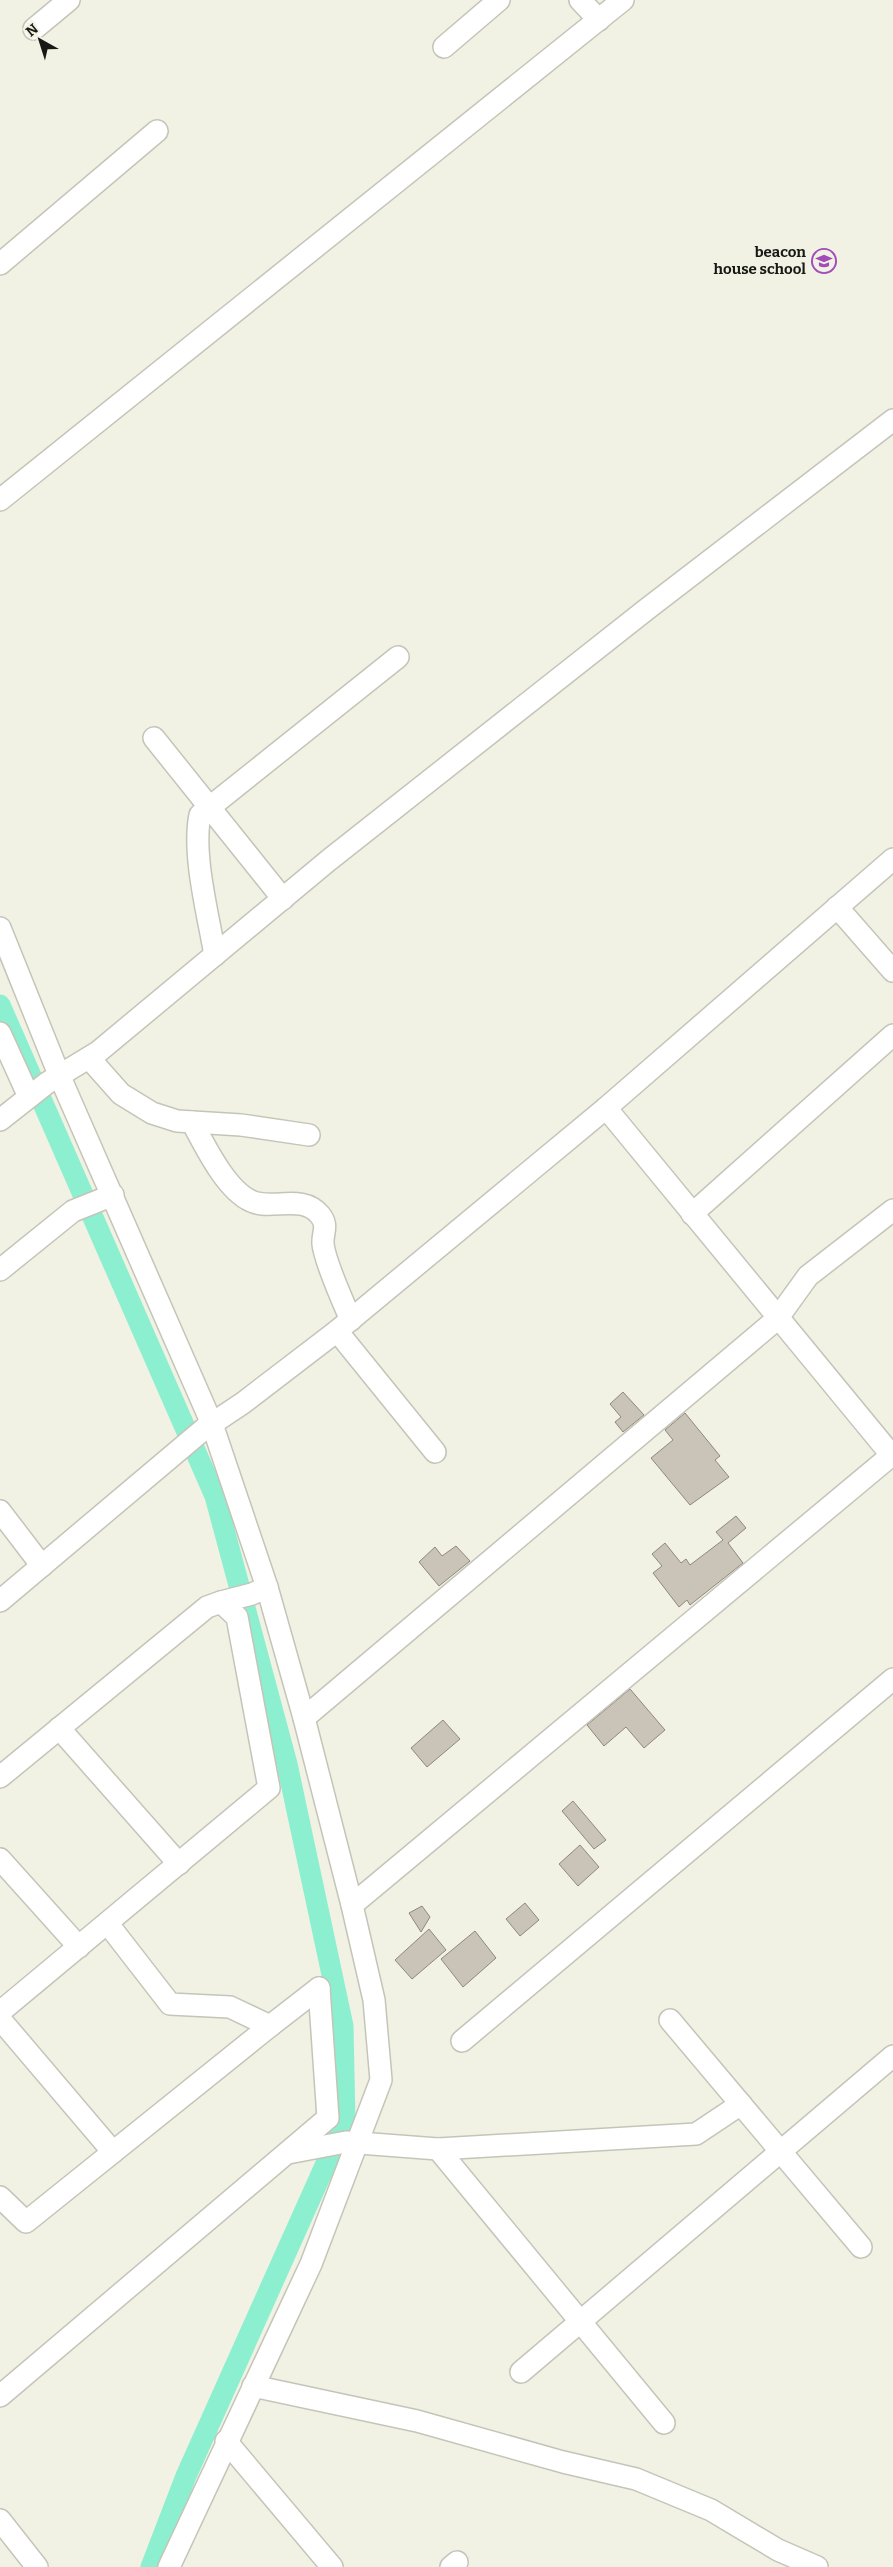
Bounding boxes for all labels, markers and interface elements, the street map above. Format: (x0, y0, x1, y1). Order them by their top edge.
north arrow (15, 15, 65, 65)
text: N (23, 20, 42, 40)
place label: beacon house school (714, 243, 806, 278)
school or university icon: beacon house school (811, 248, 837, 274)

